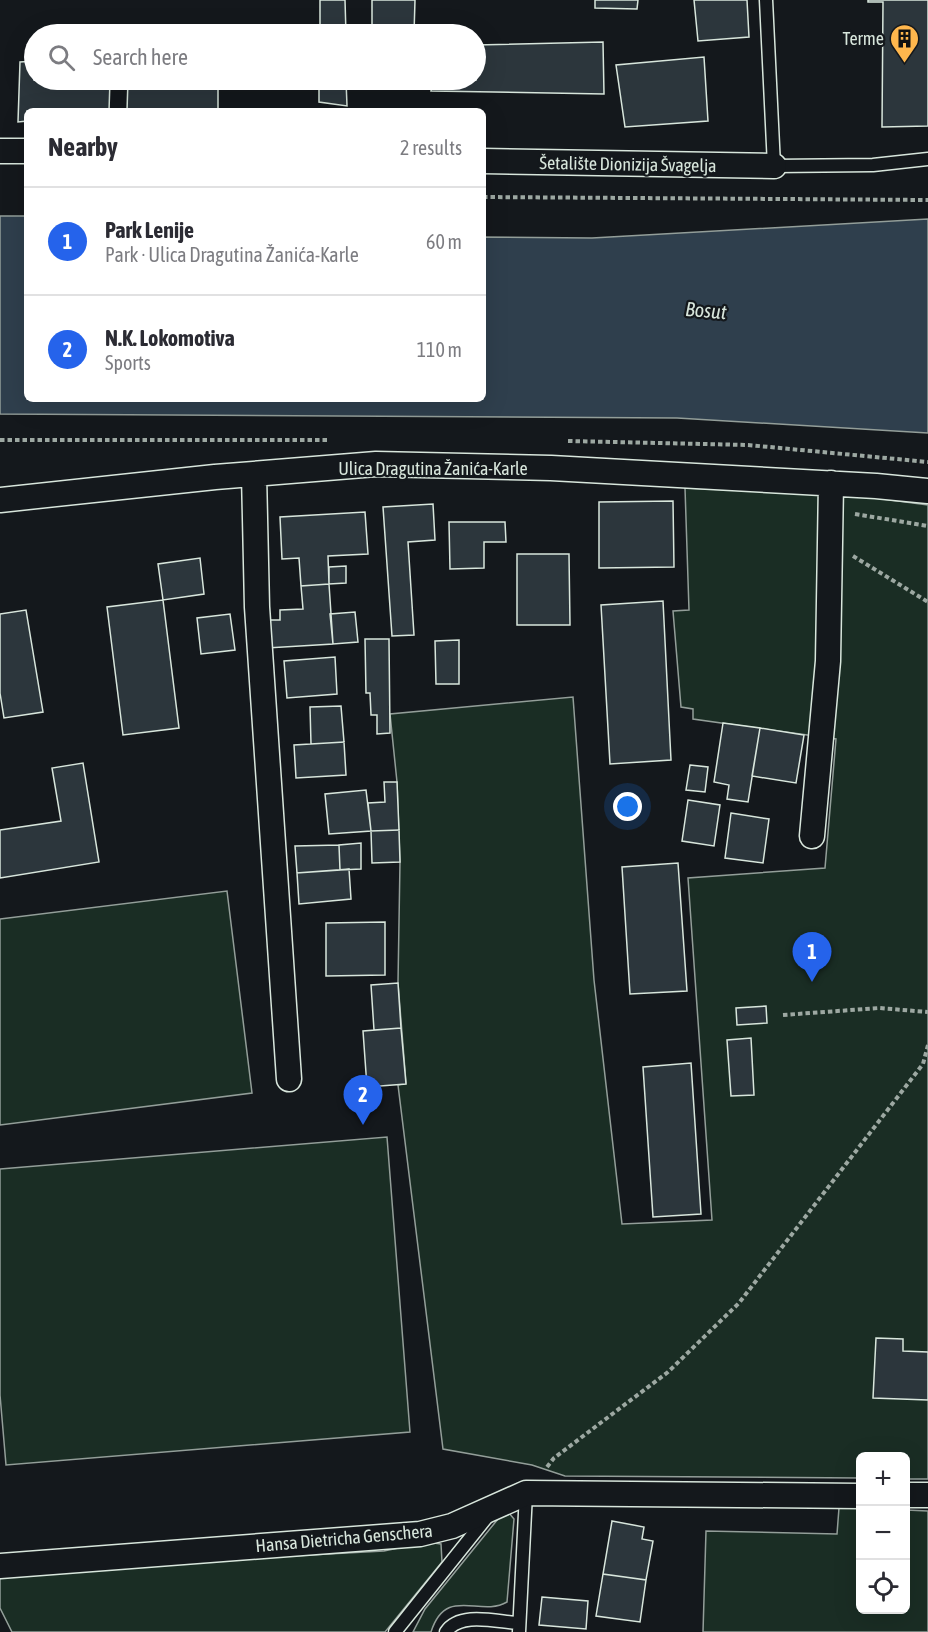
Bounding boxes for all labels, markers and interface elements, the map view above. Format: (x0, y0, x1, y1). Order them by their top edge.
building icon: Terme (889, 22, 921, 64)
search box (24, 24, 486, 90)
place label: Terme (843, 28, 884, 49)
icon: search (45, 41, 78, 74)
text: Search here (93, 44, 188, 70)
text: Nearby (48, 132, 118, 162)
text: 2 results (400, 136, 462, 159)
street label: Šetalište Dionizija Švagelja (539, 152, 717, 176)
text: Park Lenije (105, 217, 194, 243)
text: 1 (63, 230, 72, 253)
text: 60 m (426, 230, 462, 253)
text: Park · Ulica Dragutina Žanića-Karle (105, 243, 359, 266)
water label: Bosut (684, 297, 728, 323)
text: N.K. Lokomotiva (105, 325, 235, 351)
text: 2 (63, 338, 72, 361)
text: 110 m (417, 338, 462, 361)
text: Sports (105, 351, 151, 374)
street label: Ulica Dragutina Žanića-Karle (338, 458, 528, 479)
your location (613, 792, 642, 821)
pin: 1 (792, 932, 832, 982)
pin: 2 (344, 1076, 382, 1125)
map controls (856, 1452, 910, 1614)
button: + (856, 1452, 910, 1506)
button: − (856, 1506, 910, 1560)
street label: Hansa Dietricha Genschera (255, 1520, 433, 1556)
button: locate (856, 1560, 910, 1614)

